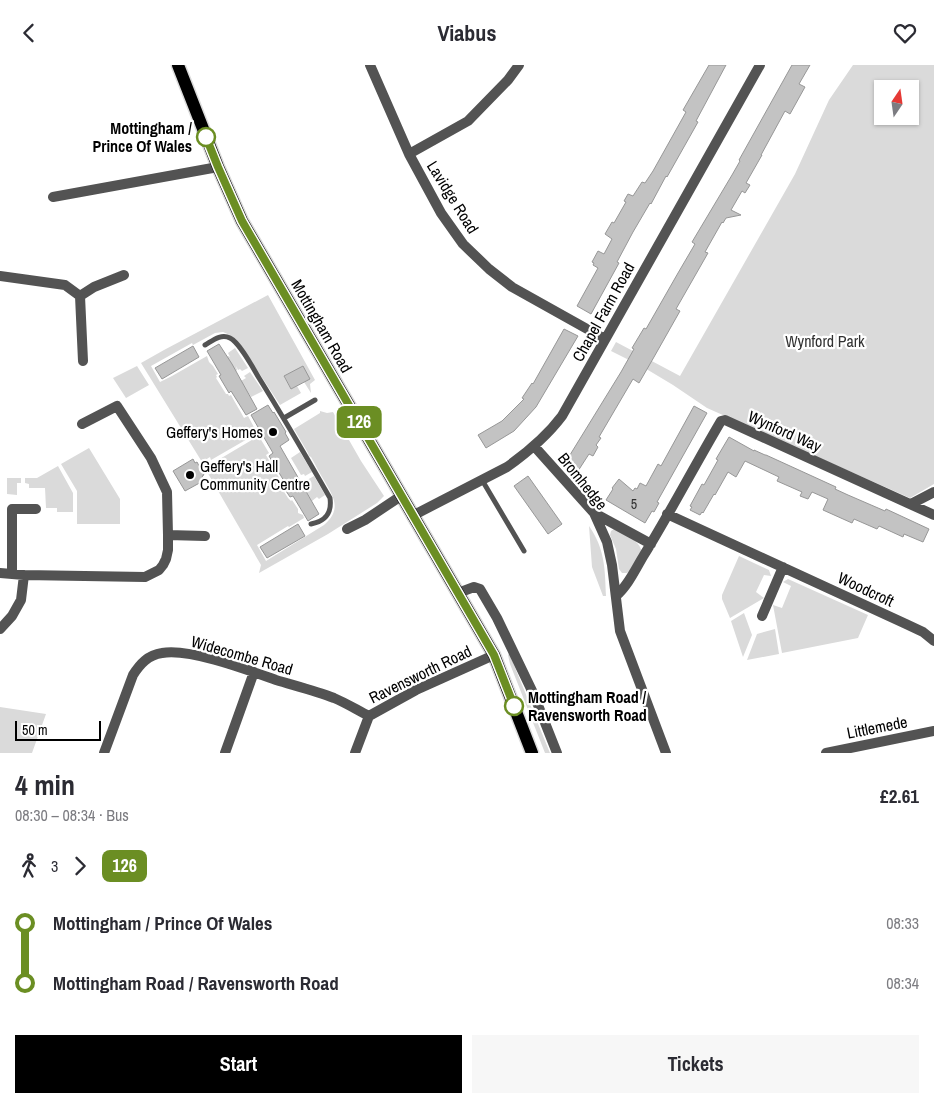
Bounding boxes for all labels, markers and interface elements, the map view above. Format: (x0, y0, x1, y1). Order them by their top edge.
text: Viabus (438, 18, 496, 48)
icon: back (15, 19, 43, 47)
icon: heart (891, 19, 919, 47)
north arrow (874, 80, 919, 125)
map controls (874, 80, 919, 125)
place label: Mottingham / Prince Of Wales (93, 117, 192, 157)
marker: Mottingham / Prince Of Wales (196, 127, 216, 147)
street label: Lavidge Road (422, 157, 484, 237)
street label: Chapel Farm Road (567, 258, 639, 366)
street label: Mottingham Road (286, 275, 358, 377)
park label: Wynford Park (785, 330, 865, 352)
street label: Wynford Way (745, 405, 826, 457)
line badge: 126 (330, 406, 388, 438)
text: 126 (347, 409, 371, 434)
place label: Geffery's Homes (166, 421, 263, 443)
marker: Geffery's Homes (267, 426, 279, 438)
street label: Bromhedge (553, 448, 613, 514)
place label: Geffery's Hall Community Centre (200, 455, 310, 495)
marker: Geffery's Hall Community Centre (184, 469, 196, 481)
house number: 5 (631, 495, 637, 513)
street label: Woodcroft (834, 566, 898, 612)
street label: Widecombe Road (188, 630, 296, 680)
street label: Ravensworth Road (365, 640, 475, 708)
place label: Mottingham Road / Ravensworth Road (528, 686, 647, 726)
marker: Mottingham Road / Ravensworth Road (504, 696, 524, 716)
street label: Littlemede (845, 710, 909, 744)
scale bar (15, 718, 101, 741)
text: 50 m (22, 721, 48, 739)
text: 4 min (15, 766, 75, 804)
text: £2.61 (880, 783, 919, 809)
text: 08:30 – 08:34 · Bus (15, 804, 129, 826)
icon: walk (15, 852, 43, 880)
icon: forward (66, 852, 94, 880)
text: 126 (112, 853, 137, 878)
text: 3 (51, 855, 58, 877)
text: Mottingham / Prince Of Wales (53, 910, 272, 936)
text: 08:33 (886, 912, 919, 934)
text: Mottingham Road / Ravensworth Road (53, 970, 339, 996)
text: 08:34 (886, 972, 919, 994)
button: Start (15, 1035, 462, 1093)
button: Tickets (472, 1035, 919, 1093)

